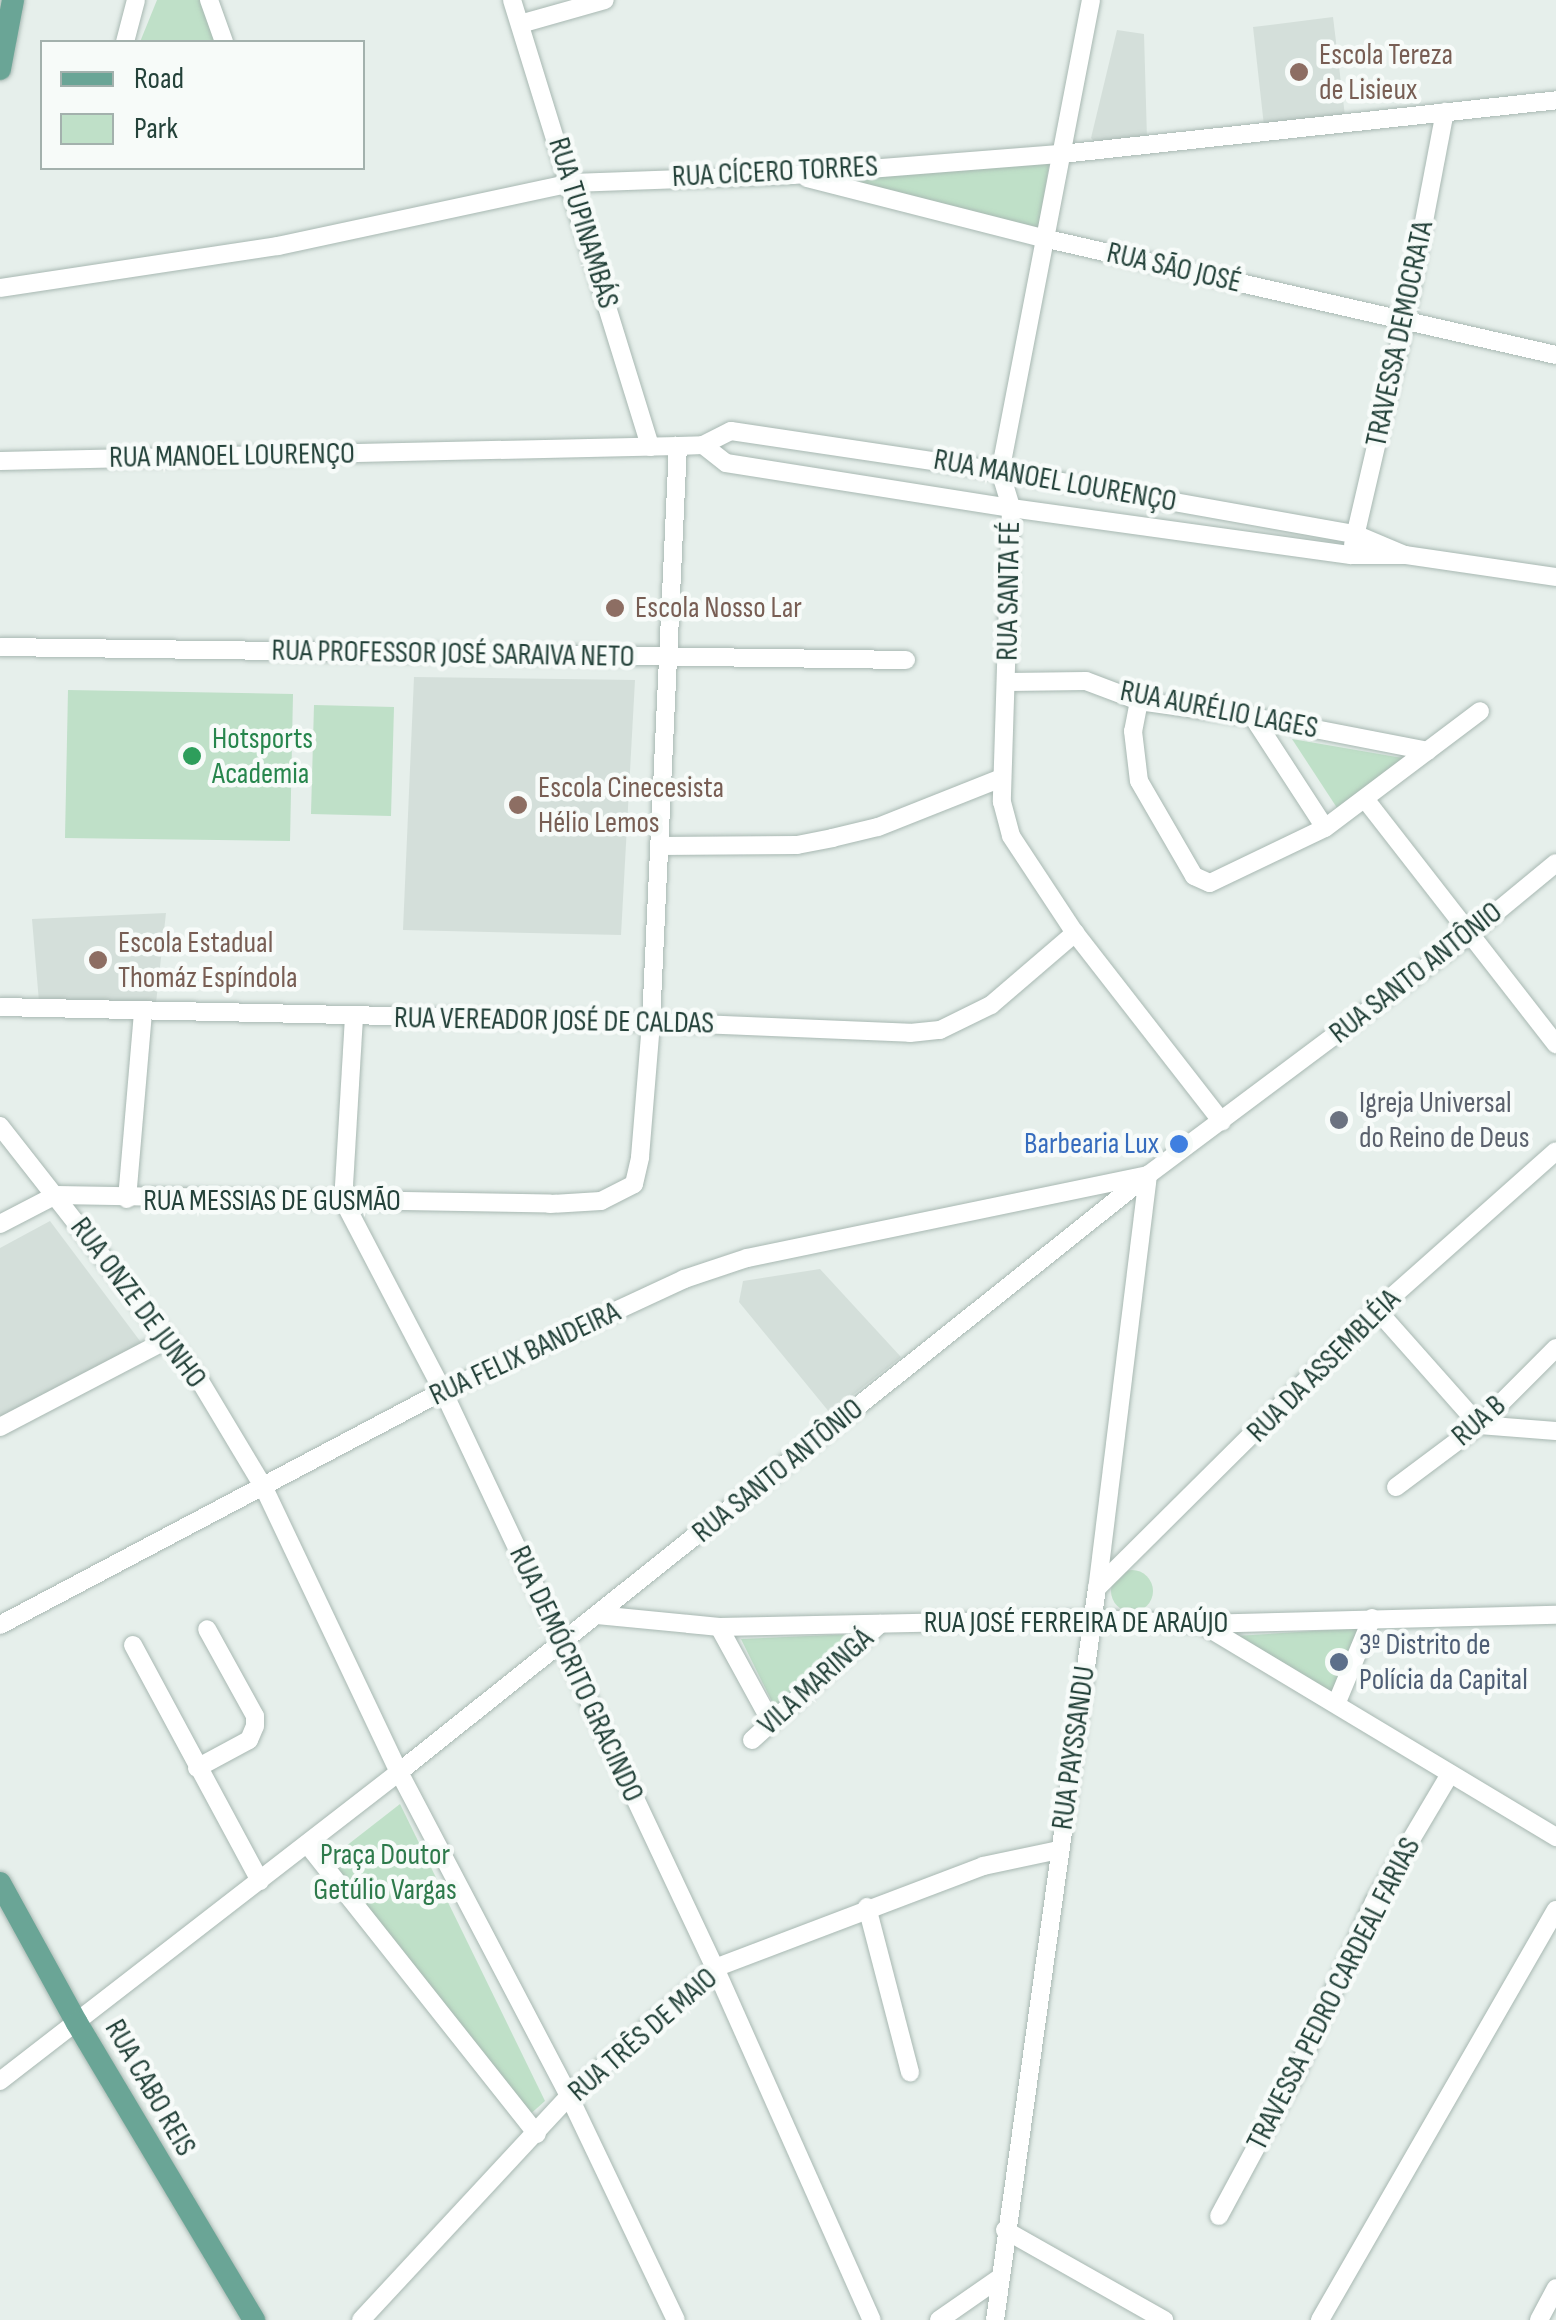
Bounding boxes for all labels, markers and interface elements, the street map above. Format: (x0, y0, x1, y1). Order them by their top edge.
place label: Escola Tereza de Lisieux (1319, 37, 1453, 108)
legend (40, 40, 365, 170)
text: Road (134, 61, 184, 97)
marker: Escola Tereza de Lisieux (1288, 61, 1310, 83)
text: Park (134, 111, 178, 147)
street label: RUA TUPINAMBÁS (540, 133, 626, 313)
street label: RUA CÍCERO TORRES (671, 149, 879, 195)
street label: TRAVESSA DEMOCRATA (1359, 218, 1441, 450)
street label: RUA SÃO JOSÉ (1103, 235, 1245, 301)
street label: RUA MANOEL LOURENÇO (109, 436, 355, 476)
street label: RUA MANOEL LOURENÇO (931, 442, 1179, 520)
street label: RUA SANTA FÉ (990, 521, 1028, 661)
place label: Escola Nosso Lar (635, 590, 802, 626)
marker: Escola Nosso Lar (604, 597, 626, 619)
street label: RUA PROFESSOR JOSÉ SARAIVA NETO (271, 633, 635, 675)
street label: RUA AURÉLIO LAGES (1117, 673, 1321, 747)
place label: Hotsports Academia (212, 721, 313, 792)
marker: Hotsports Academia (181, 745, 203, 767)
place label: Escola Cinecesista Hélio Lemos (538, 770, 724, 840)
marker: Escola Cinecesista Hélio Lemos (507, 794, 529, 816)
street label: RUA SANTO ANTÔNIO (1323, 895, 1509, 1051)
place label: Escola Estadual Thomáz Espíndola (118, 925, 298, 996)
marker: Escola Estadual Thomáz Espíndola (87, 949, 109, 971)
street label: RUA VEREADOR JOSÉ DE CALDAS (394, 1000, 714, 1042)
place label: Igreja Universal do Reino de Deus (1359, 1085, 1529, 1156)
marker: Igreja Universal do Reino de Deus (1328, 1109, 1350, 1131)
place label: Barbearia Lux (1024, 1126, 1159, 1162)
marker: Barbearia Lux (1168, 1133, 1190, 1155)
street label: RUA MESSIAS DE GUSMÃO (143, 1183, 401, 1219)
street label: RUA ONZE DE JUNHO (62, 1211, 214, 1395)
street label: RUA DA ASSEMBLÉIA (1240, 1282, 1408, 1450)
street label: RUA FELIX BANDEIRA (424, 1294, 626, 1414)
street label: RUA B (1445, 1388, 1513, 1454)
street label: RUA SANTO ANTÔNIO (686, 1391, 870, 1551)
street label: RUA DEMÓCRITO GRACINDO (501, 1540, 651, 1808)
street label: RUA JOSÉ FERREIRA DE ARAÚJO (924, 1605, 1228, 1641)
street label: VILA MARINGÁ (751, 1621, 881, 1743)
place label: 3º Distrito de Polícia da Capital (1359, 1627, 1528, 1698)
marker: 3º Distrito de Polícia da Capital (1328, 1651, 1350, 1673)
street label: RUA PAYSSANDU (1045, 1664, 1103, 1832)
street label: TRAVESSA PEDRO CARDEAL FARIAS (1239, 1832, 1429, 2156)
park label: Praça Doutor Getúlio Vargas (313, 1837, 457, 1908)
street label: RUA TRÊS DE MAIO (561, 1961, 725, 2109)
street label: RUA CABO REIS (97, 2013, 203, 2163)

